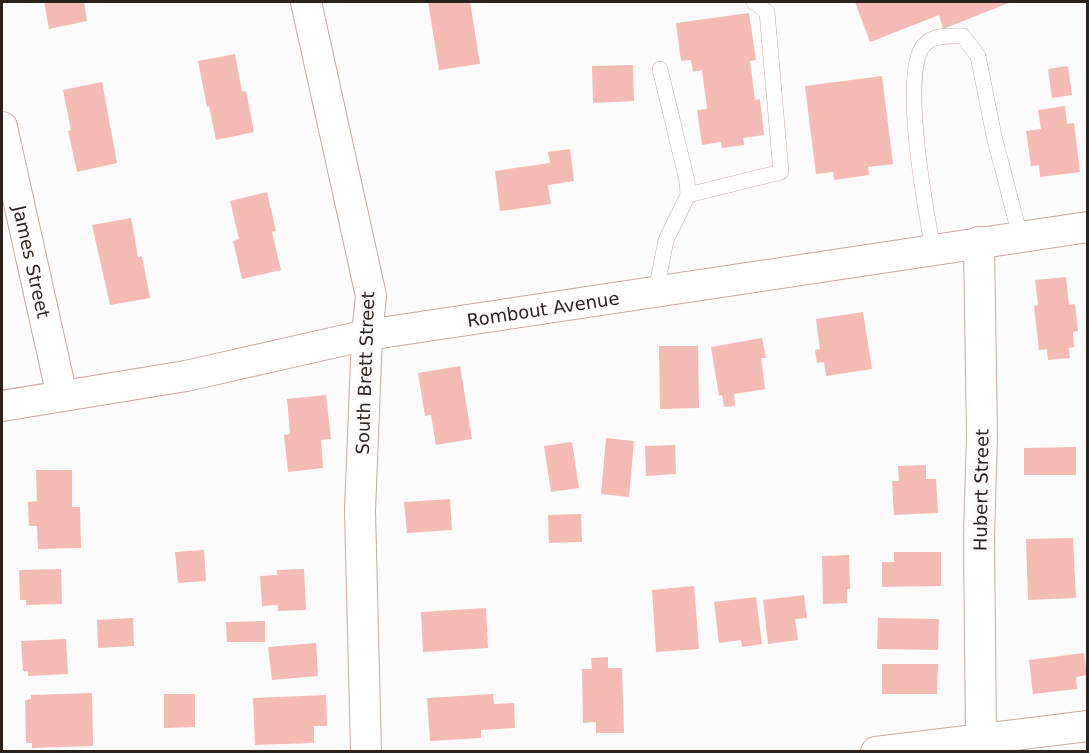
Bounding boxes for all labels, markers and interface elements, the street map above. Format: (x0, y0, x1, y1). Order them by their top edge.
street label: James Street (9, 202, 55, 320)
street label: Rombout Avenue (465, 287, 621, 330)
street label: South Brett Street (352, 291, 378, 455)
street label: Hubert Street (969, 429, 993, 551)

